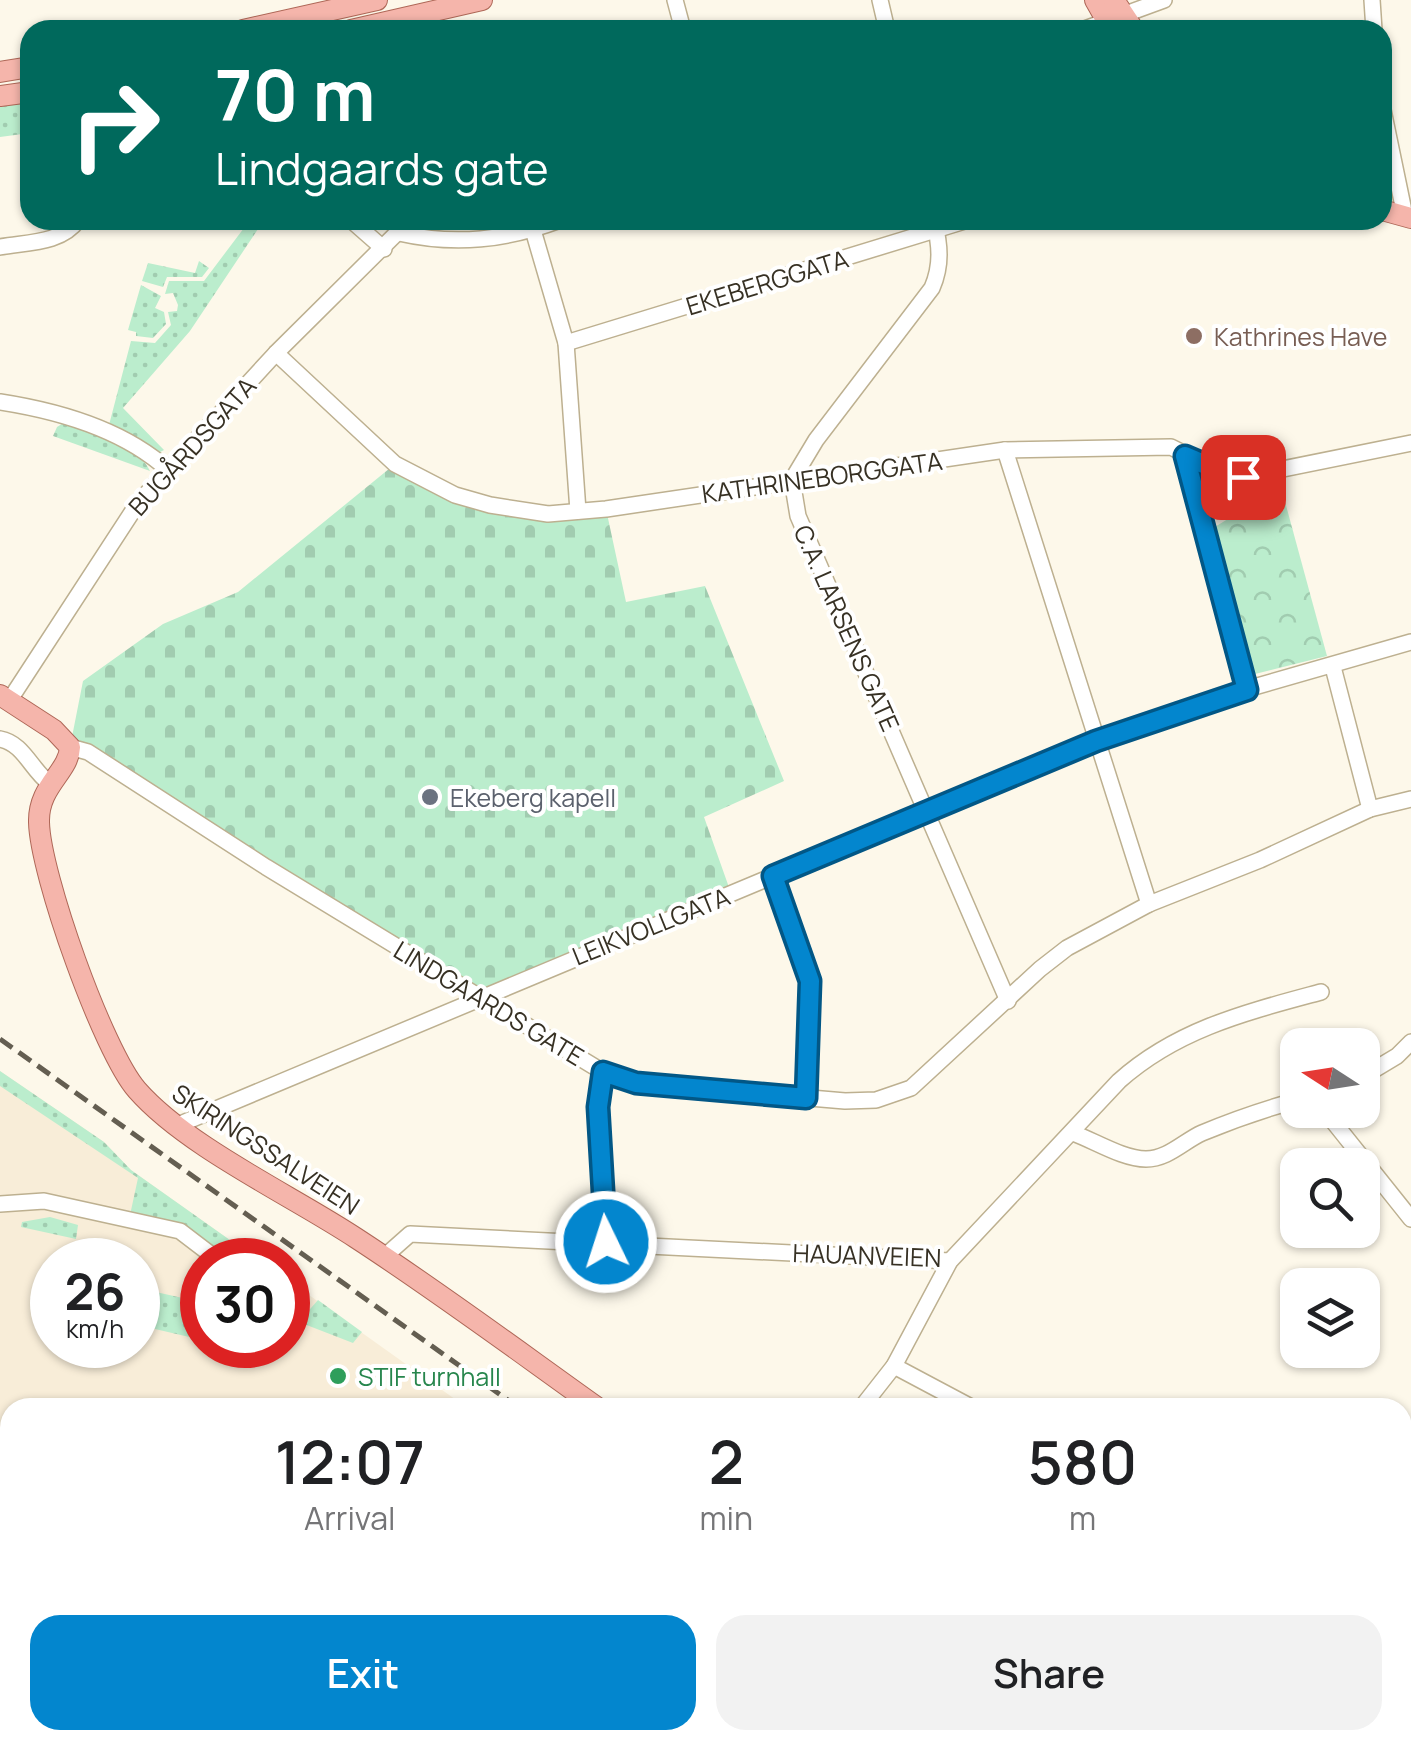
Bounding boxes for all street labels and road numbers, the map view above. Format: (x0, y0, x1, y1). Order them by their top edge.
street label: EKEBERGGATA (682, 241, 853, 323)
street label: BUGÅRDSGATA (120, 369, 264, 523)
street label: KATHRINEBORGGATA (699, 443, 945, 511)
street label: C.A. LARSENS GATE (786, 519, 908, 737)
street label: LEIKVOLLGATA (567, 878, 735, 974)
street label: LINDGAARDS GATE (387, 932, 591, 1074)
street label: SKIRINGSSALVEIEN (166, 1075, 366, 1223)
street label: HAUANVEIEN (792, 1235, 942, 1275)

